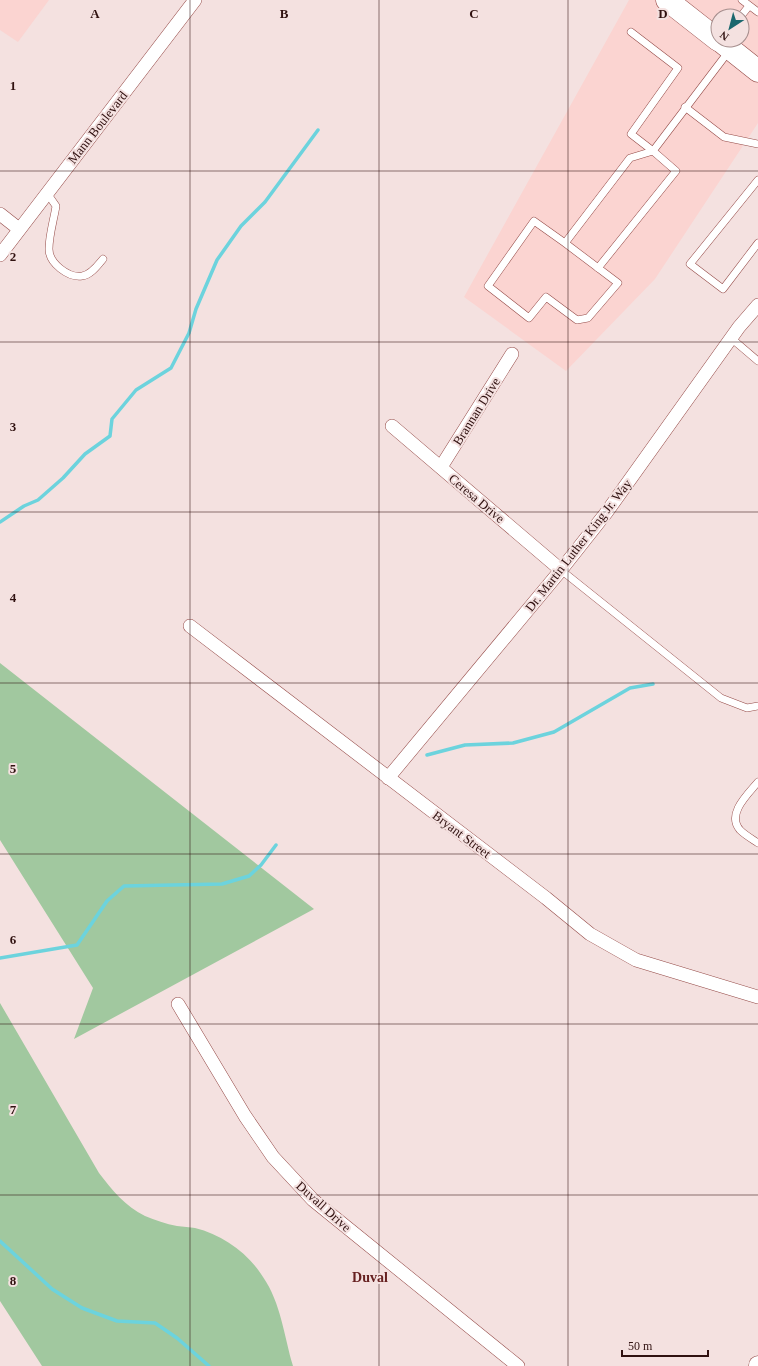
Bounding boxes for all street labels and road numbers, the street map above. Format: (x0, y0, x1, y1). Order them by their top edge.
street label: Mann Boulevard (64, 88, 131, 166)
street label: Brannan Drive (450, 374, 503, 448)
street label: Ceresa Drive (446, 471, 508, 526)
street label: Dr. Martin Luther King Jr. Way (522, 476, 635, 614)
street label: Bryant Street (430, 808, 494, 861)
street label: Duvall Drive (293, 1178, 354, 1235)

